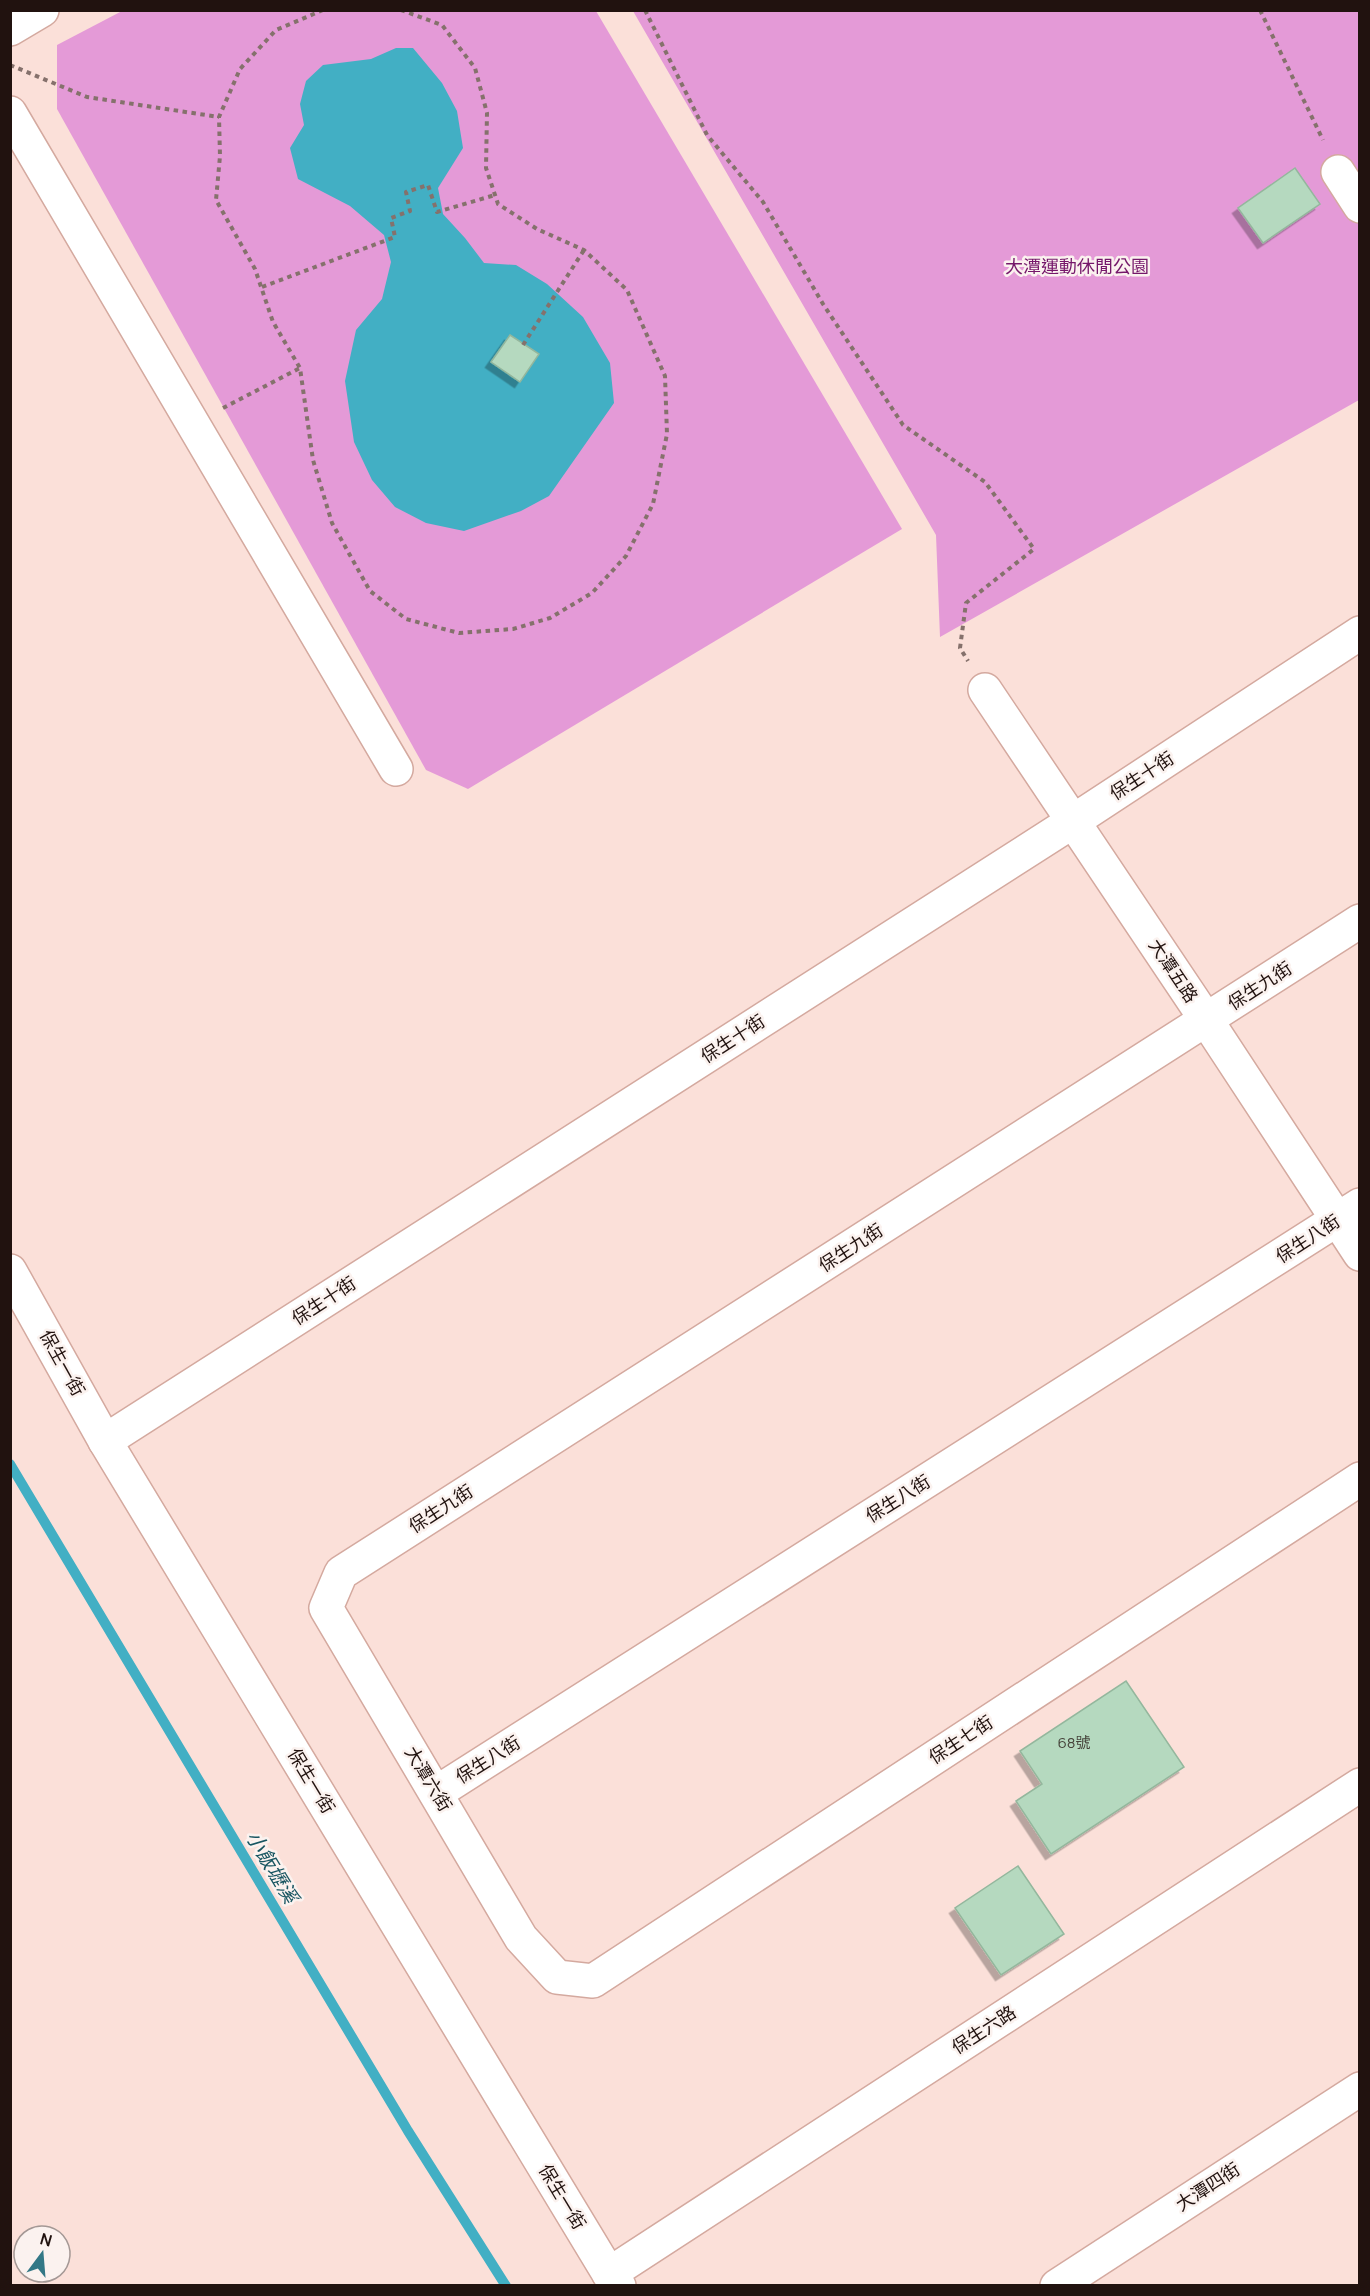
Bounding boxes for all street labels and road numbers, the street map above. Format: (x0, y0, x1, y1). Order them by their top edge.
street label: 保生十街 (1105, 745, 1178, 805)
street label: 大潭五路 (1144, 934, 1204, 1007)
street label: 保生九街 (1223, 955, 1296, 1015)
street label: 保生十街 (696, 1008, 769, 1068)
street label: 保生八街 (1271, 1208, 1344, 1268)
street label: 保生九街 (814, 1217, 887, 1277)
street label: 保生十街 (287, 1270, 360, 1330)
street label: 保生一街 (35, 1325, 91, 1400)
street label: 保生八街 (861, 1469, 934, 1527)
street label: 保生九街 (404, 1478, 477, 1538)
street label: 保生七街 (924, 1709, 997, 1769)
street label: 保生八街 (451, 1730, 524, 1788)
street label: 大潭六街 (400, 1741, 458, 1816)
street label: 保生一街 (283, 1743, 341, 1818)
street label: 保生六路 (947, 1999, 1020, 2059)
street label: 大潭四街 (1171, 2156, 1244, 2216)
street label: 保生一街 (534, 2159, 592, 2234)

